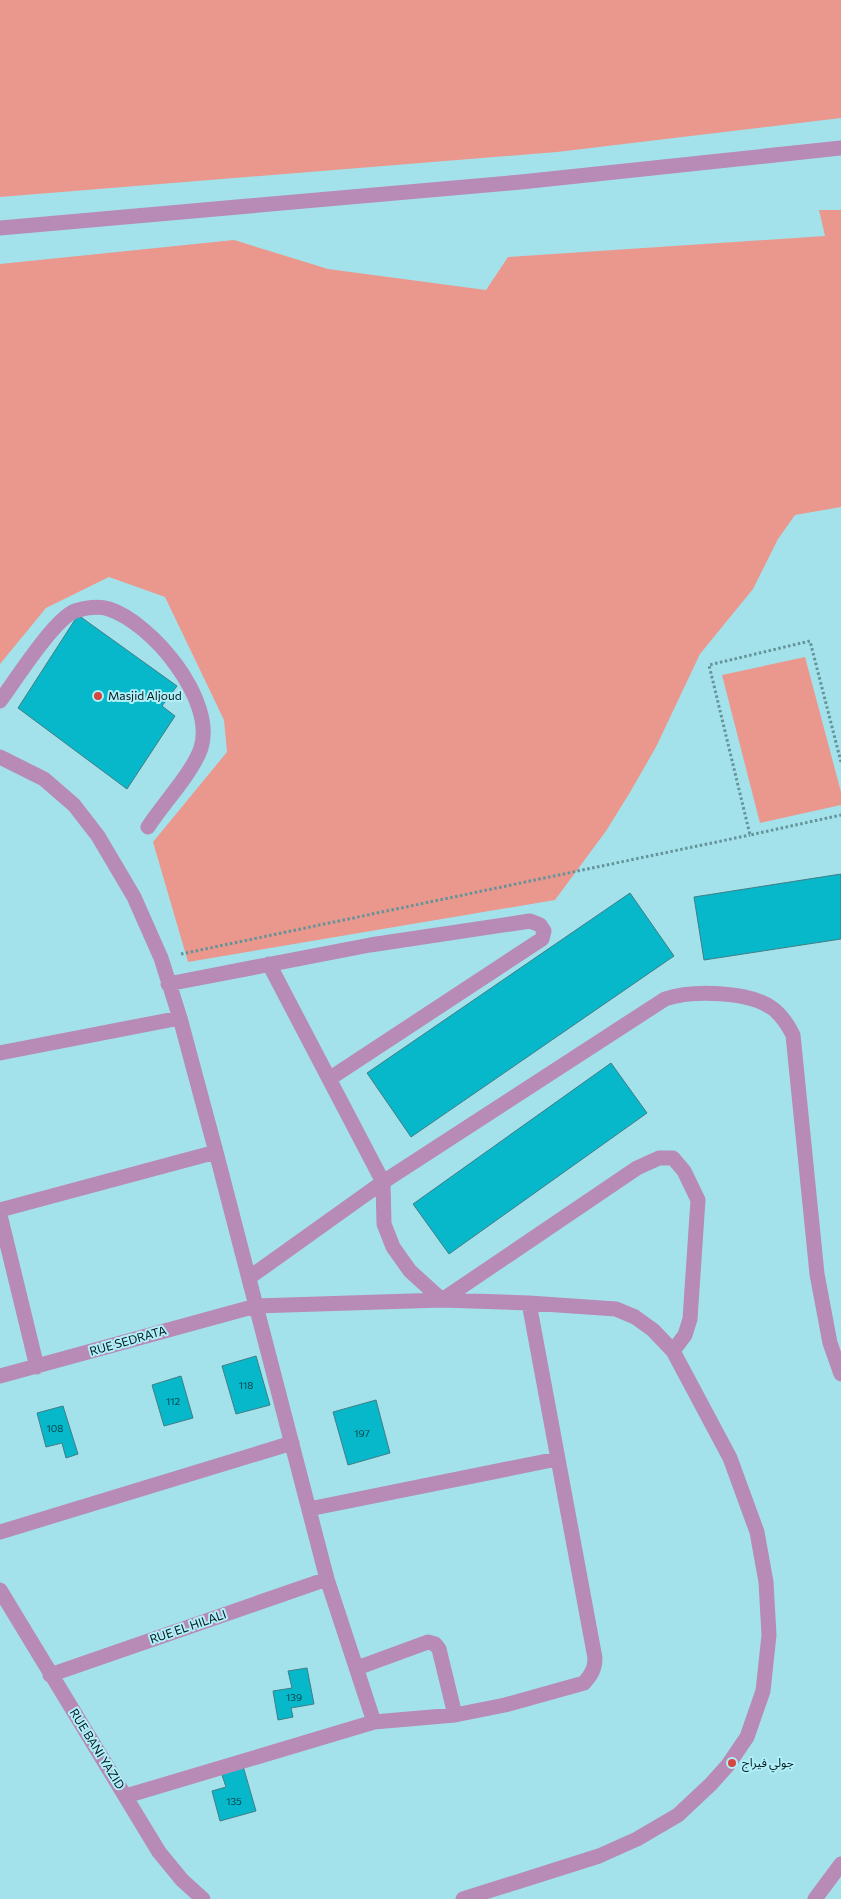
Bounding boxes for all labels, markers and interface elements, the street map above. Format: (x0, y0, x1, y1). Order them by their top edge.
place label: Masjid Aljoud (108, 688, 182, 702)
marker: Masjid Aljoud (92, 690, 104, 702)
street label: RUE SEDRATA (88, 1322, 168, 1358)
house number: 118 (239, 1379, 253, 1391)
house number: 112 (166, 1395, 180, 1407)
house number: 108 (47, 1422, 63, 1434)
house number: 197 (354, 1427, 370, 1439)
street label: RUE EL HILALI (148, 1606, 228, 1646)
house number: 139 (286, 1691, 302, 1703)
street label: RUE BANI YAZID (68, 1706, 128, 1791)
place label: جولي فيراج (742, 1755, 794, 1773)
marker: جولي فيراج (726, 1757, 738, 1769)
house number: 135 (226, 1795, 242, 1807)

